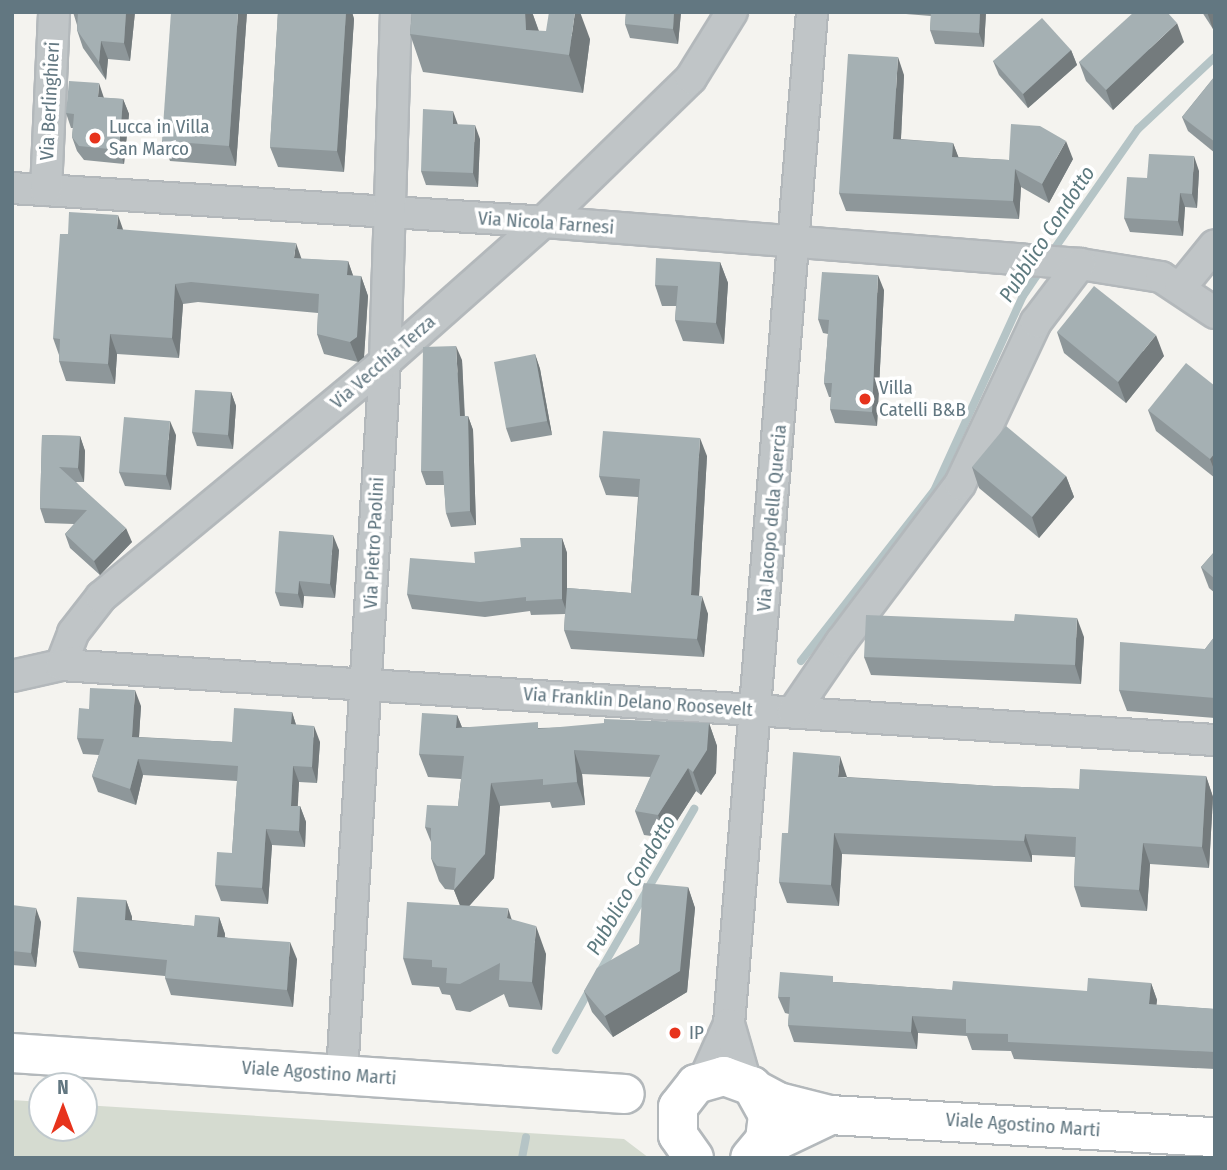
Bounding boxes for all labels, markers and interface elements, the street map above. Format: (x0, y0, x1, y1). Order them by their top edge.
street label: Via Berlinghieri (36, 41, 64, 161)
place label: Lucca in Villa San Marco (109, 116, 210, 160)
marker: Lucca in Villa San Marco (87, 130, 103, 146)
water label: Pubblico Condotto (994, 161, 1100, 307)
street label: Via Nicola Farnesi (477, 207, 615, 239)
street label: Via Vecchia Terza (326, 310, 440, 414)
place label: Villa Catelli B&B (879, 377, 966, 421)
marker: Villa Catelli B&B (857, 391, 873, 407)
street label: Via Jacopo della Quercia (752, 423, 792, 613)
street label: Via Pietro Paolini (359, 477, 389, 609)
street label: Via Franklin Delano Roosevelt (522, 683, 754, 721)
water label: Pubblico Condotto (581, 811, 681, 959)
place label: IP (689, 1022, 704, 1044)
marker: IP (667, 1025, 683, 1041)
street label: Viale Agostino Marti (241, 1056, 397, 1090)
north arrow (28, 1072, 98, 1142)
text: N (57, 1076, 69, 1099)
street label: Viale Agostino Marti (945, 1108, 1101, 1142)

